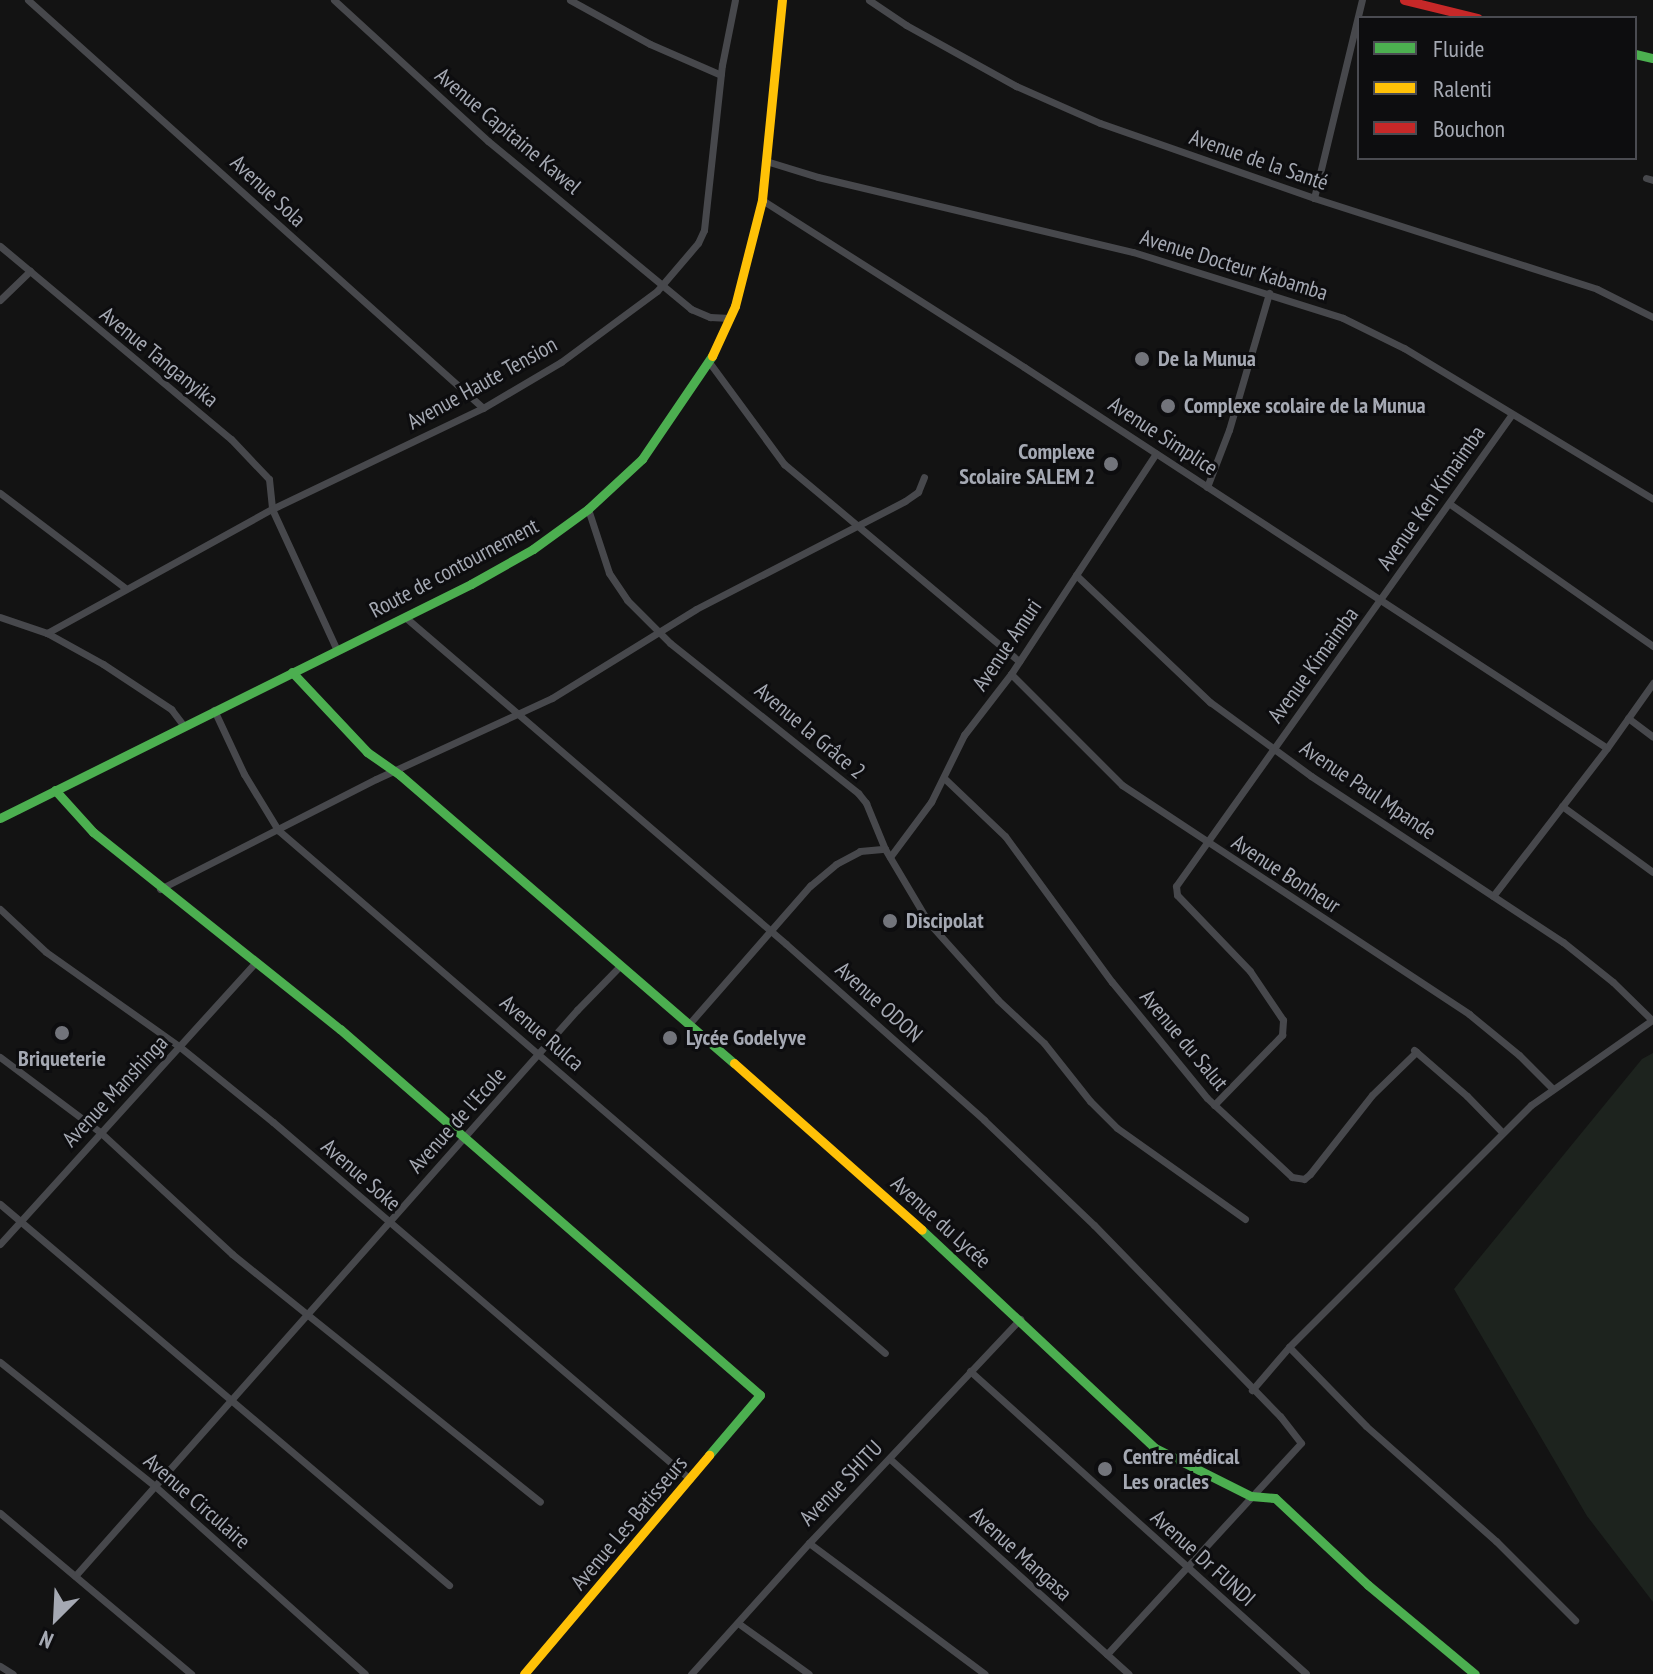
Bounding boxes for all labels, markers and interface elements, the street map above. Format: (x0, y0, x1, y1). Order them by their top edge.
legend (1357, 16, 1637, 160)
text: Fluide (1433, 33, 1484, 64)
street label: Avenue Capitaine Kawel (430, 62, 586, 200)
text: Ralenti (1433, 73, 1492, 104)
text: Bouchon (1433, 113, 1505, 144)
street label: Avenue de la Santé (1186, 124, 1332, 196)
street label: Avenue Sola (225, 150, 311, 232)
street label: Avenue Docteur Kabamba (1137, 224, 1331, 306)
street label: Avenue Tanganyika (94, 301, 224, 413)
street label: Avenue Haute Tension (402, 331, 562, 435)
place label: De la Munua (1158, 346, 1256, 372)
marker: De la Munua (1133, 350, 1151, 368)
street label: Avenue Simplice (1103, 391, 1223, 481)
place label: Complexe scolaire de la Munua (1184, 393, 1426, 419)
marker: Complexe scolaire de la Munua (1159, 397, 1177, 415)
street label: Avenue Ken Kimaimba (1371, 421, 1491, 575)
place label: Complexe Scolaire SALEM 2 (959, 438, 1095, 490)
marker: Complexe Scolaire SALEM 2 (1102, 455, 1120, 473)
street label: Route de contournement (365, 512, 543, 624)
street label: Avenue Amuri (967, 594, 1047, 696)
street label: Avenue Kimaimba (1262, 602, 1364, 728)
street label: Avenue la Grâce 2 (750, 677, 870, 785)
street label: Avenue Paul Mpande (1295, 735, 1441, 845)
street label: Avenue Bonheur (1227, 829, 1345, 919)
place label: Discipolat (906, 908, 984, 934)
marker: Discipolat (881, 912, 899, 930)
street label: Avenue ODON (830, 956, 928, 1048)
street label: Avenue du Salut (1134, 984, 1234, 1096)
street label: Avenue Rulca (495, 990, 589, 1076)
marker: Briqueterie (53, 1024, 71, 1042)
place label: Lycée Godelyve (686, 1025, 806, 1051)
marker: Lycée Godelyve (661, 1029, 679, 1047)
street label: Avenue Manshinga (57, 1030, 173, 1152)
place label: Briqueterie (18, 1046, 106, 1072)
street label: Avenue de l'Ecole (403, 1062, 511, 1178)
street label: Avenue Soke (316, 1133, 406, 1217)
street label: Avenue du Lycée (886, 1170, 996, 1274)
street label: Avenue SHITU (794, 1435, 888, 1531)
place label: Centre médical Les oracles (1123, 1443, 1239, 1494)
street label: Avenue Circulaire (138, 1448, 256, 1554)
street label: Avenue Les Batisseurs (565, 1451, 693, 1595)
marker: Centre médical Les oracles (1094, 1458, 1116, 1480)
street label: Avenue Mangasa (965, 1502, 1077, 1606)
street label: Avenue Dr FUNDI (1145, 1504, 1261, 1612)
north arrow (16, 1578, 96, 1658)
text: N (35, 1625, 57, 1655)

